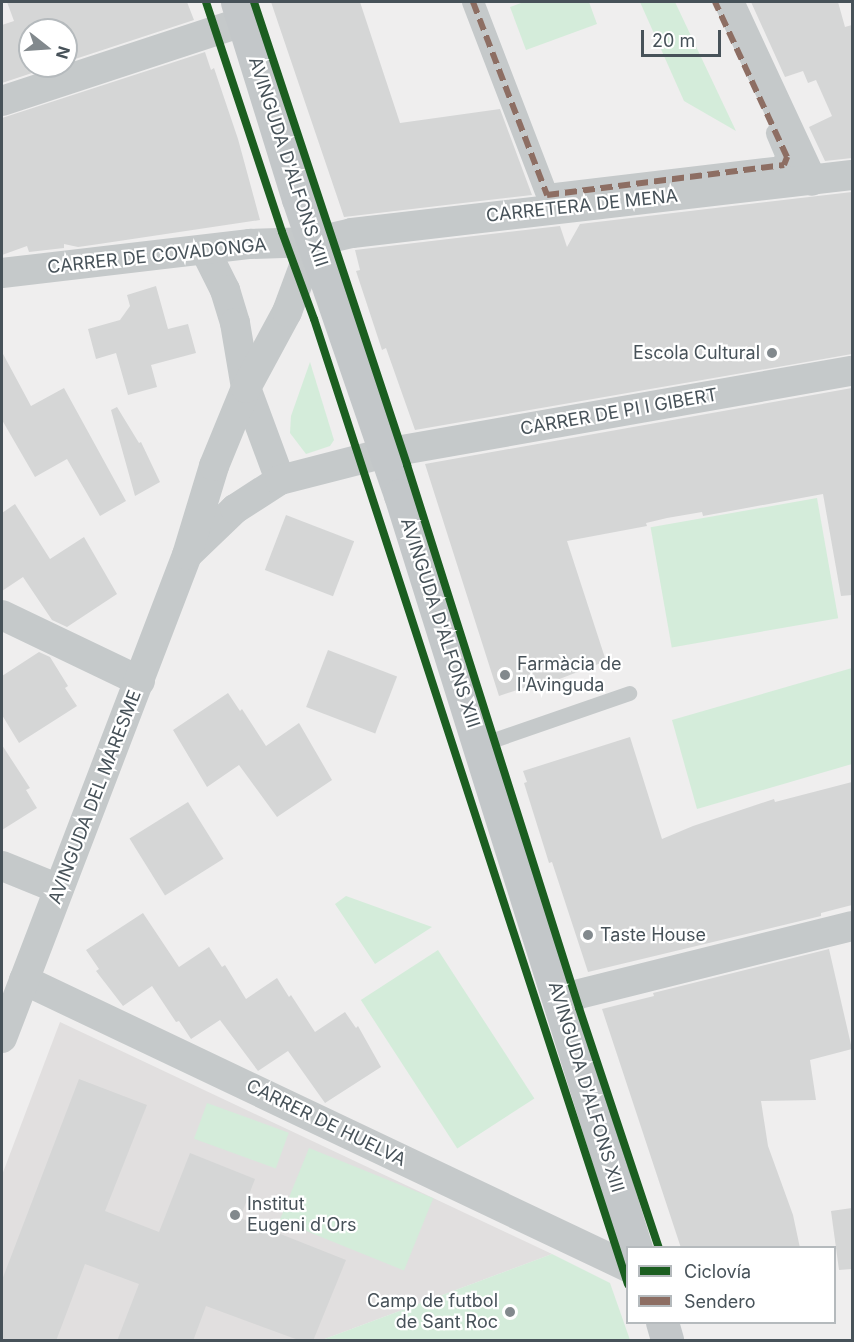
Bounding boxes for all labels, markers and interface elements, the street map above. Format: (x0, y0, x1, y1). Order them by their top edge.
north arrow (18, 18, 78, 78)
scale bar (644, 18, 724, 56)
text: 20 m (652, 30, 695, 51)
text: N (52, 44, 75, 61)
street label: AVINGUDA D'ALFONS XIII (244, 54, 332, 270)
street label: CARRETERA DE MENA (485, 185, 679, 227)
street label: CARRER DE COVADONGA (46, 234, 268, 278)
place label: Escola Cultural (633, 342, 760, 364)
marker: Escola Cultural (765, 346, 779, 360)
street label: CARRER DE PI I GIBERT (519, 384, 719, 440)
street label: AVINGUDA D'ALFONS XIII (396, 515, 484, 731)
place label: Farmàcia de l'Avinguda (517, 654, 622, 696)
marker: Farmàcia de l'Avinguda (498, 668, 512, 682)
street label: AVINGUDA DEL MARESME (44, 687, 146, 907)
place label: Taste House (600, 924, 706, 946)
marker: Taste House (581, 928, 595, 942)
street label: AVINGUDA D'ALFONS XIII (544, 979, 628, 1195)
street label: CARRER DE HUELVA (243, 1075, 409, 1171)
place label: Institut Eugeni d'Ors (247, 1194, 357, 1236)
marker: Institut Eugeni d'Ors (228, 1208, 242, 1222)
legend (626, 1246, 836, 1324)
text: Ciclovía (684, 1261, 751, 1282)
place label: Camp de futbol de Sant Roc (367, 1291, 498, 1334)
text: Sendero (684, 1291, 755, 1312)
marker: Camp de futbol de Sant Roc (503, 1305, 517, 1319)

